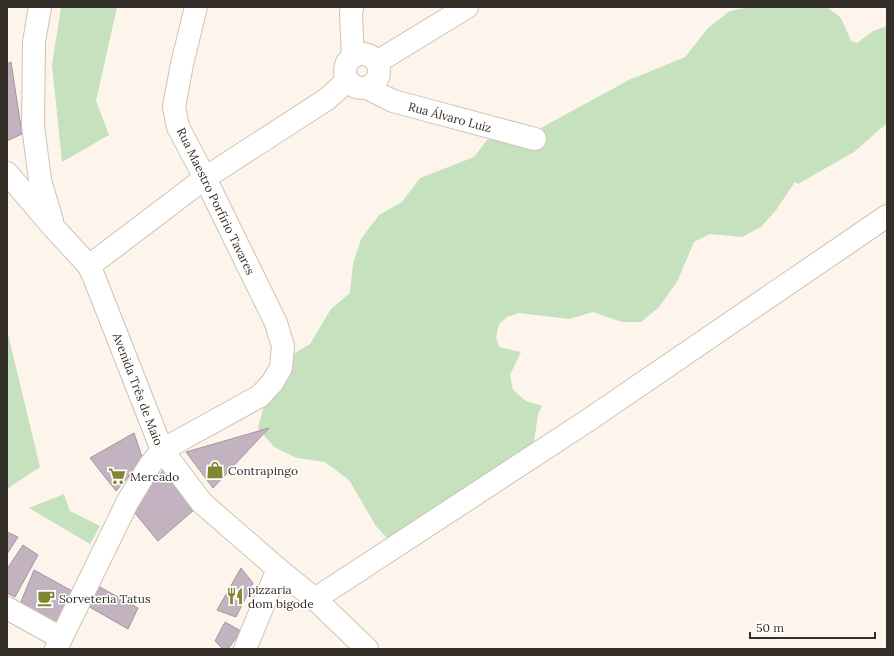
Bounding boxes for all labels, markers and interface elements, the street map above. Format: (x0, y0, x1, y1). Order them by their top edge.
street label: Rua Álvaro Luiz (407, 99, 493, 135)
street label: Rua Maestro Porfírio Tavares (174, 125, 258, 277)
street label: Avenida Três de Maio (109, 330, 166, 447)
shop icon: Contrapingo (205, 460, 225, 480)
place label: Contrapingo (228, 463, 298, 478)
supermarket icon: Mercado (107, 466, 127, 486)
place label: Mercado (130, 469, 179, 484)
place label: pizzaria dom bigode (248, 582, 314, 611)
restaurant icon: pizzaria dom bigode (225, 586, 245, 606)
cafe icon: Sorveteria Tatus (36, 588, 56, 608)
place label: Sorveteria Tatus (59, 591, 151, 606)
scale bar (750, 614, 875, 640)
text: 50 m (756, 620, 784, 635)

